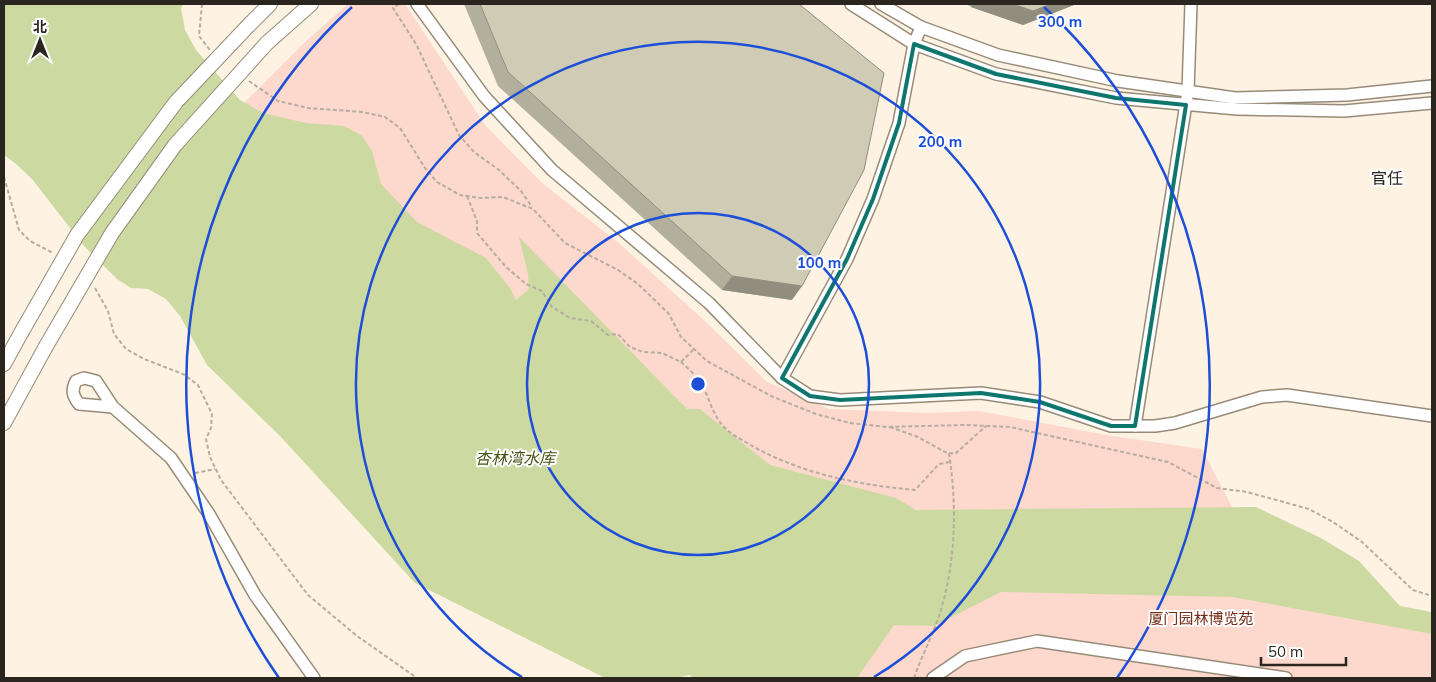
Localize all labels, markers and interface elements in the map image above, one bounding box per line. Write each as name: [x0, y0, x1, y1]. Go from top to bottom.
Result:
text: 300 m: [1038, 12, 1082, 31]
north arrow: [15, 15, 65, 65]
text: 北: [33, 18, 47, 36]
text: 200 m: [918, 132, 962, 151]
district label: 官任: [1371, 168, 1403, 188]
text: 100 m: [797, 253, 841, 272]
centre of rings: [689, 375, 707, 393]
water label: 杏林湾水库: [475, 448, 558, 468]
park label: 厦门园林博览苑: [1148, 609, 1254, 628]
scale bar: [1261, 634, 1346, 666]
text: 50 m: [1268, 642, 1303, 661]

